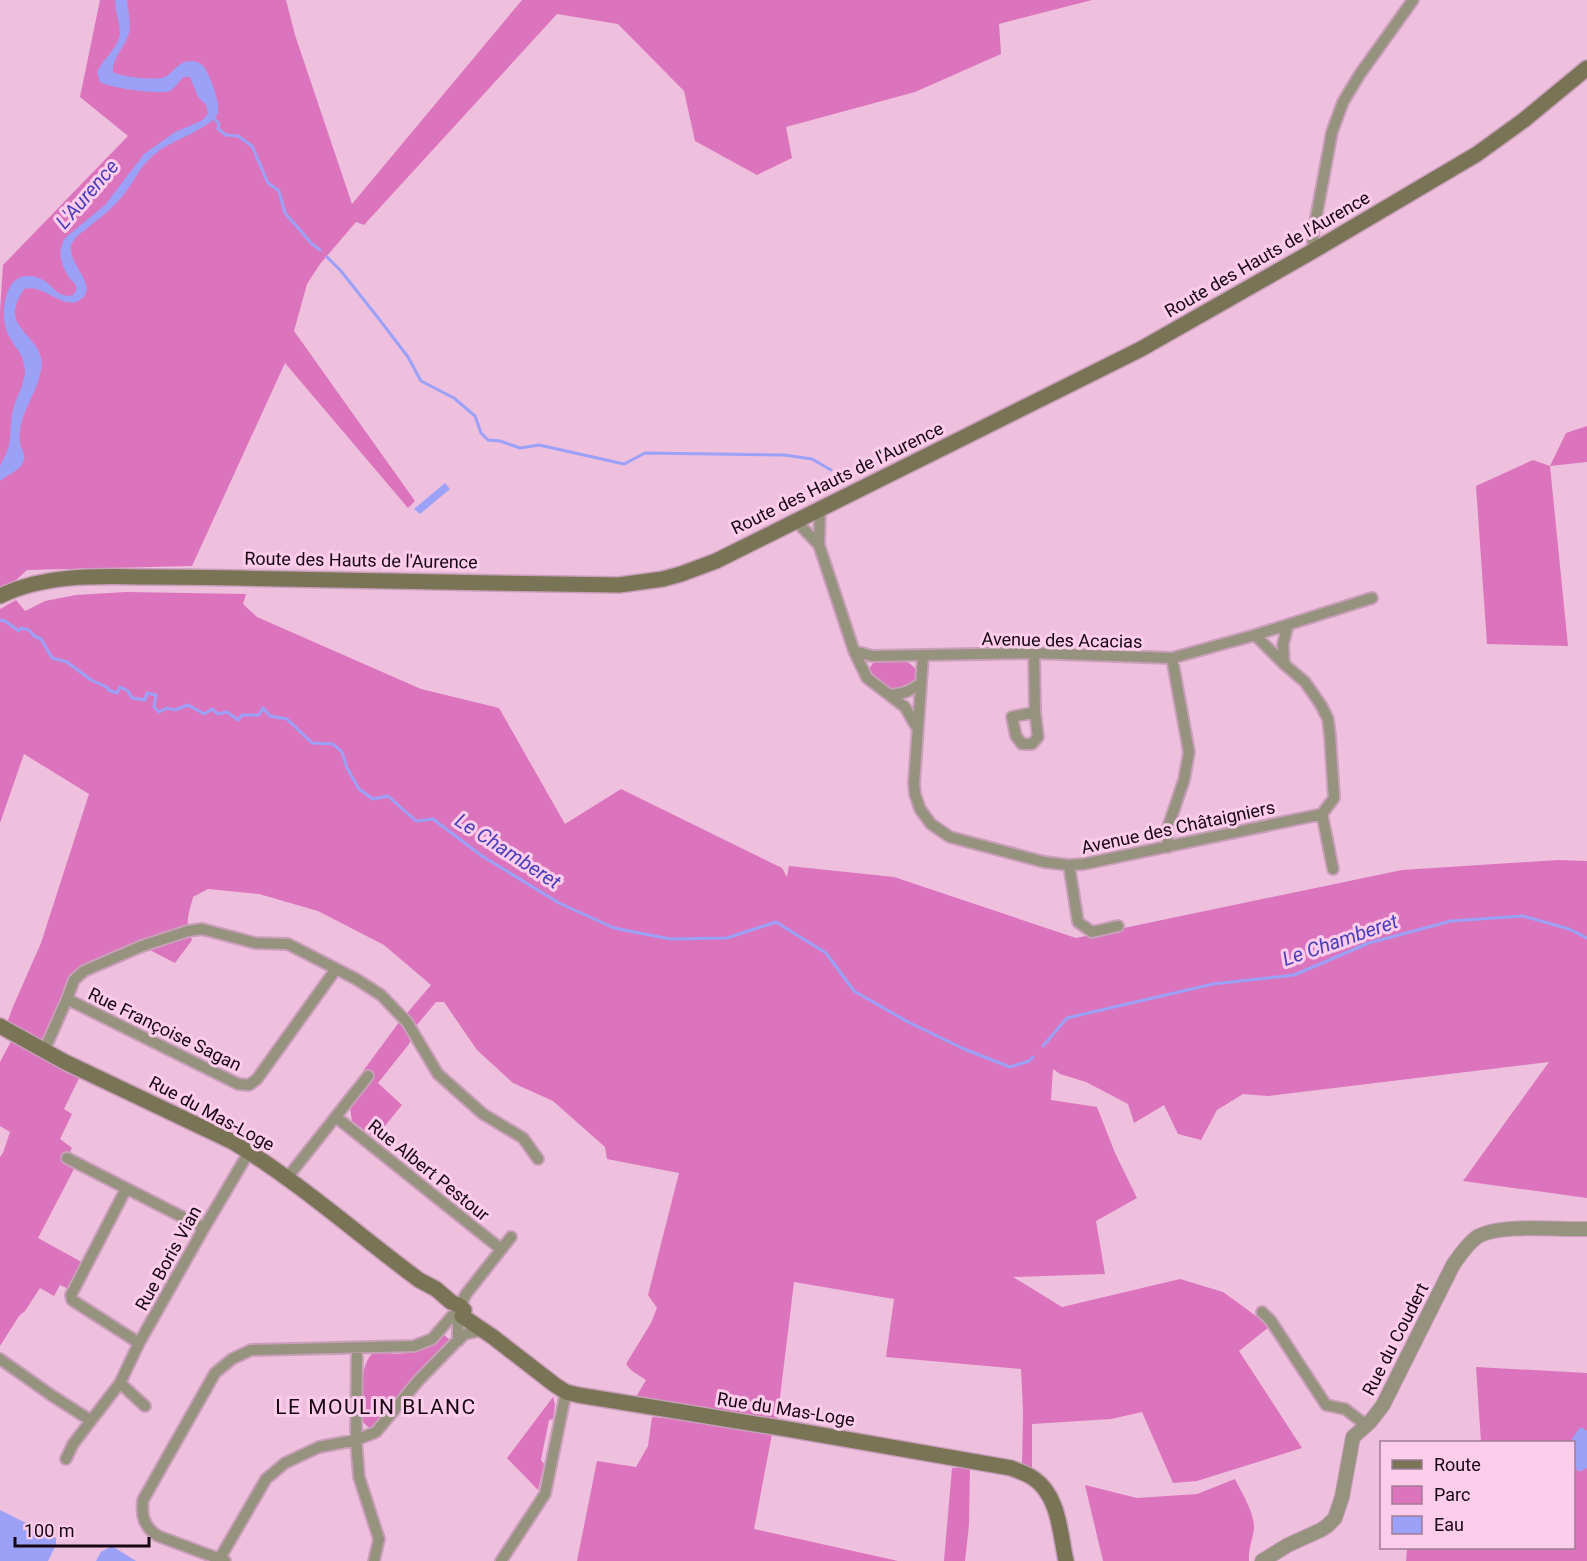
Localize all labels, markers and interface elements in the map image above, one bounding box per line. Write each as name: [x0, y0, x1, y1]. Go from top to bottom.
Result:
water label: L'Aurence: [50, 155, 124, 233]
street label: Route des Hauts de l'Aurence: [1161, 187, 1373, 321]
street label: Route des Hauts de l'Aurence: [727, 417, 947, 539]
street label: Route des Hauts de l'Aurence: [244, 547, 478, 573]
street label: Avenue des Acacias: [982, 628, 1142, 652]
street label: Avenue des Châtaigniers: [1079, 796, 1277, 858]
water label: Le Chamberet: [451, 808, 566, 894]
water label: Le Chamberet: [1279, 909, 1402, 971]
street label: Rue Françoise Sagan: [85, 983, 245, 1075]
street label: Rue du Mas-Loge: [146, 1071, 278, 1155]
street label: Rue Albert Pestour: [364, 1115, 494, 1225]
street label: Rue Boris Vian: [131, 1202, 205, 1314]
street label: Rue du Coudert: [1358, 1279, 1432, 1399]
street label: Rue du Mas-Loge: [716, 1388, 856, 1430]
district label: LE MOULIN BLANC: [275, 1395, 477, 1419]
legend: [1380, 1441, 1575, 1549]
text: Route: [1434, 1454, 1481, 1475]
text: Parc: [1434, 1484, 1470, 1505]
scale bar: [15, 1510, 148, 1548]
text: Eau: [1434, 1514, 1464, 1535]
text: 100 m: [24, 1520, 75, 1541]

